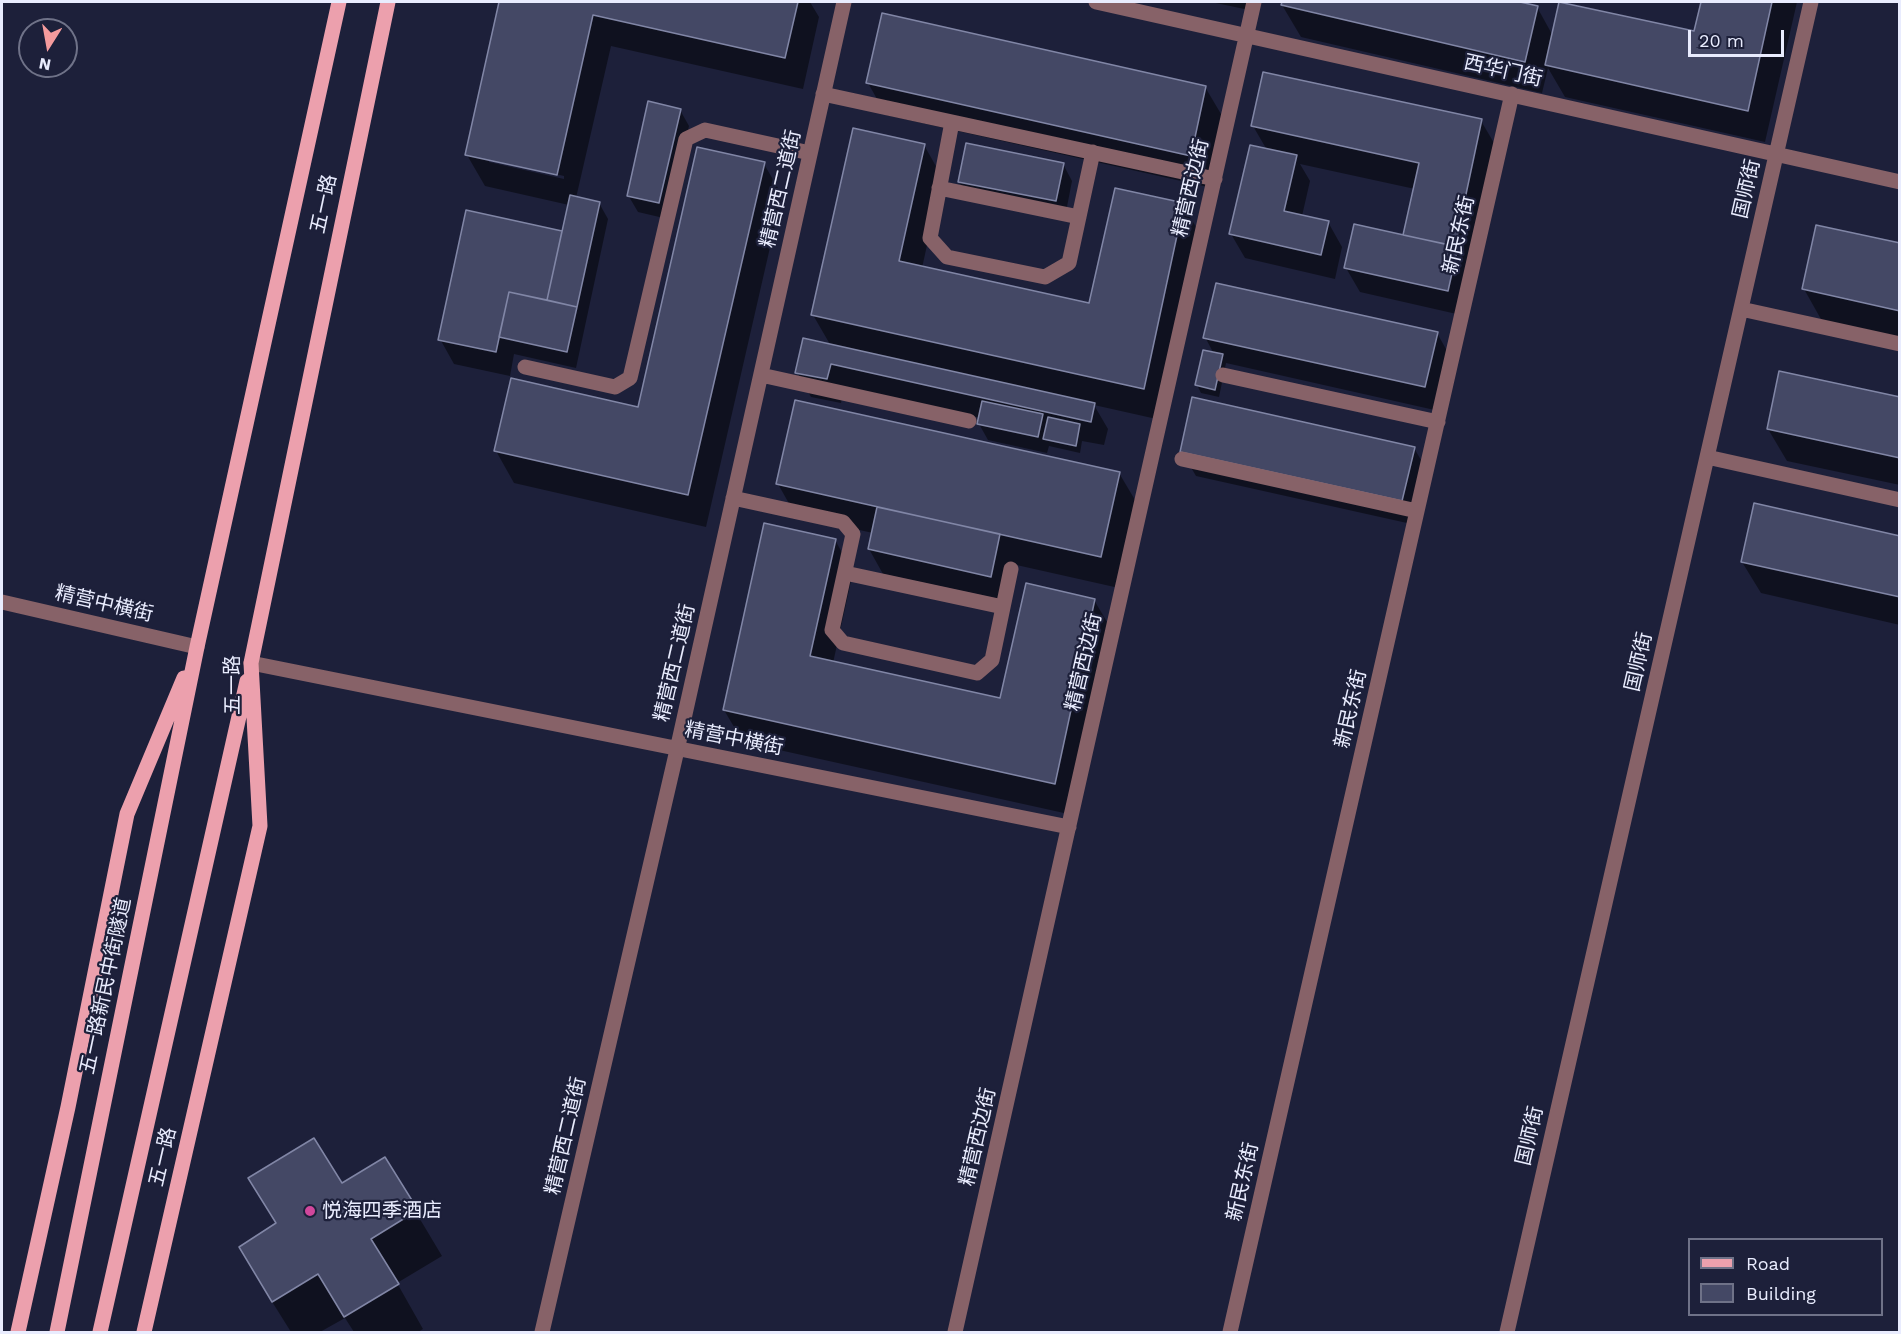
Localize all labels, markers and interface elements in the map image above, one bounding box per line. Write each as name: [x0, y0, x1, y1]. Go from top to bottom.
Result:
north arrow: [18, 18, 78, 78]
scale bar: [1691, 18, 1787, 56]
text: 20 m: [1699, 30, 1744, 51]
street label: 西华门街: [1461, 50, 1545, 92]
text: N: [37, 54, 52, 75]
street label: 精营西二道街: [756, 128, 806, 250]
street label: 精营西边街: [1168, 137, 1214, 239]
street label: 国师街: [1729, 157, 1765, 221]
street label: 五一路: [306, 172, 342, 236]
street label: 新民东街: [1438, 193, 1480, 277]
street label: 精营中横街: [53, 581, 155, 627]
street label: 精营西二道街: [650, 602, 700, 724]
street label: 精营西边街: [1061, 611, 1107, 713]
street label: 国师街: [1621, 630, 1657, 694]
street label: 五一路: [221, 655, 245, 715]
street label: 新民东街: [1330, 667, 1372, 751]
street label: 精营中横街: [683, 718, 785, 760]
street label: 五一路新民中街隧道: [76, 895, 136, 1077]
street label: 精营西二道街: [541, 1075, 591, 1197]
street label: 精营西边街: [955, 1086, 1001, 1188]
street label: 国师街: [1512, 1104, 1548, 1168]
street label: 五一路: [145, 1125, 181, 1189]
street label: 新民东街: [1222, 1140, 1264, 1224]
place label: 悦海四季酒店: [322, 1199, 442, 1223]
marker: 悦海四季酒店: [303, 1204, 317, 1218]
legend: [1688, 1238, 1883, 1316]
text: Road: [1746, 1253, 1790, 1274]
text: Building: [1746, 1283, 1816, 1304]

